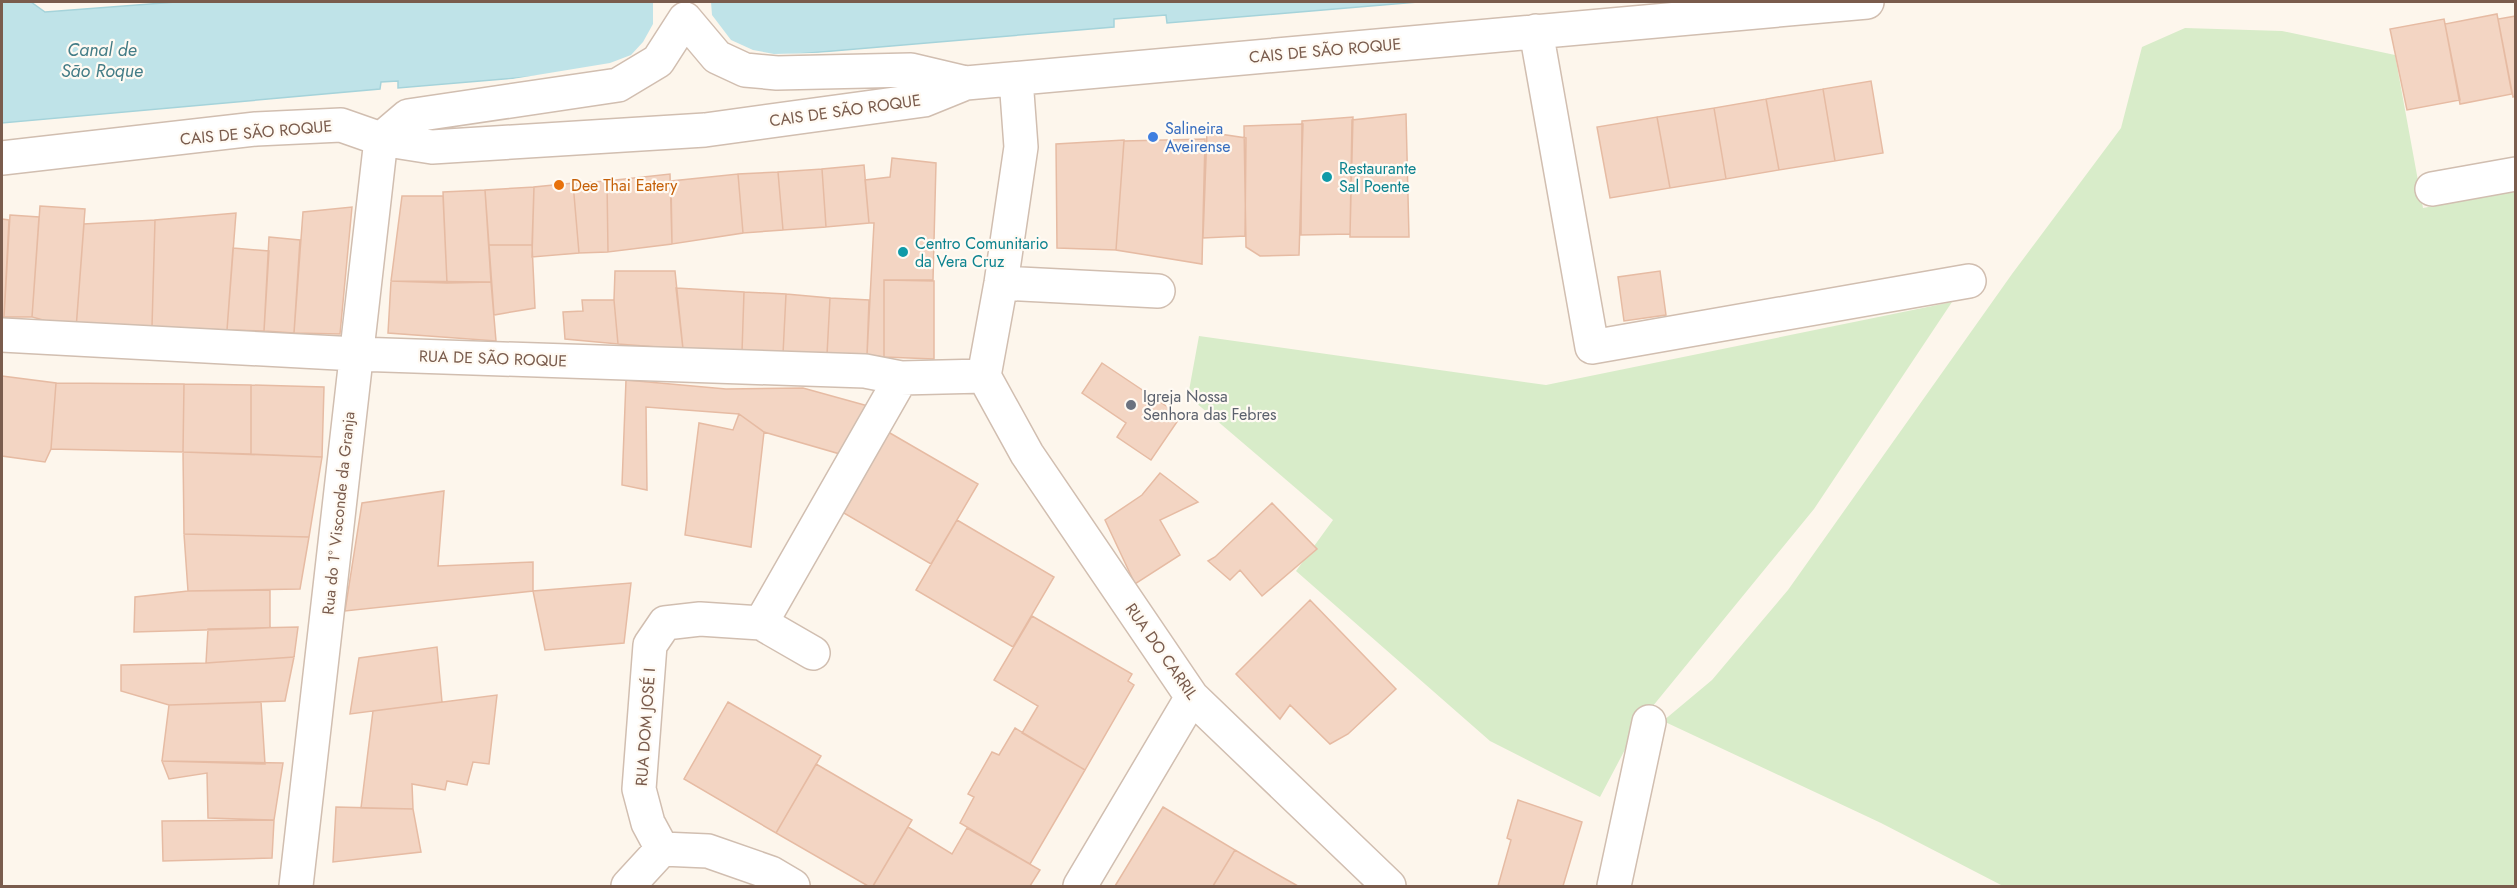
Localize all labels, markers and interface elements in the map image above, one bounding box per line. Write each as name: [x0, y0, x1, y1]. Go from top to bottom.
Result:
street label: CAIS DE SÃO ROQUE: [1248, 32, 1402, 69]
water label: Canal de São Roque: [61, 37, 143, 84]
street label: CAIS DE SÃO ROQUE: [768, 88, 922, 133]
street label: CAIS DE SÃO ROQUE: [179, 114, 333, 151]
place label: Salineira Aveirense: [1165, 117, 1231, 158]
marker: Salineira Aveirense: [1146, 130, 1160, 144]
place label: Restaurante Sal Poente: [1339, 157, 1416, 198]
marker: Restaurante Sal Poente: [1320, 170, 1334, 184]
place label: Dee Thai Eatery: [571, 174, 678, 197]
marker: Dee Thai Eatery: [552, 178, 566, 192]
place label: Centro Comunitario da Vera Cruz: [915, 232, 1049, 273]
marker: Centro Comunitario da Vera Cruz: [896, 245, 910, 259]
street label: RUA DE SÃO ROQUE: [419, 344, 567, 373]
place label: Igreja Nossa Senhora das Febres: [1143, 385, 1276, 426]
marker: Igreja Nossa Senhora das Febres: [1124, 398, 1138, 412]
street label: Rua do 1º Visconde da Granja: [316, 410, 361, 616]
street label: RUA DO CARRIL: [1120, 598, 1204, 705]
street label: RUA DOM JOSÉ I: [630, 667, 661, 787]

